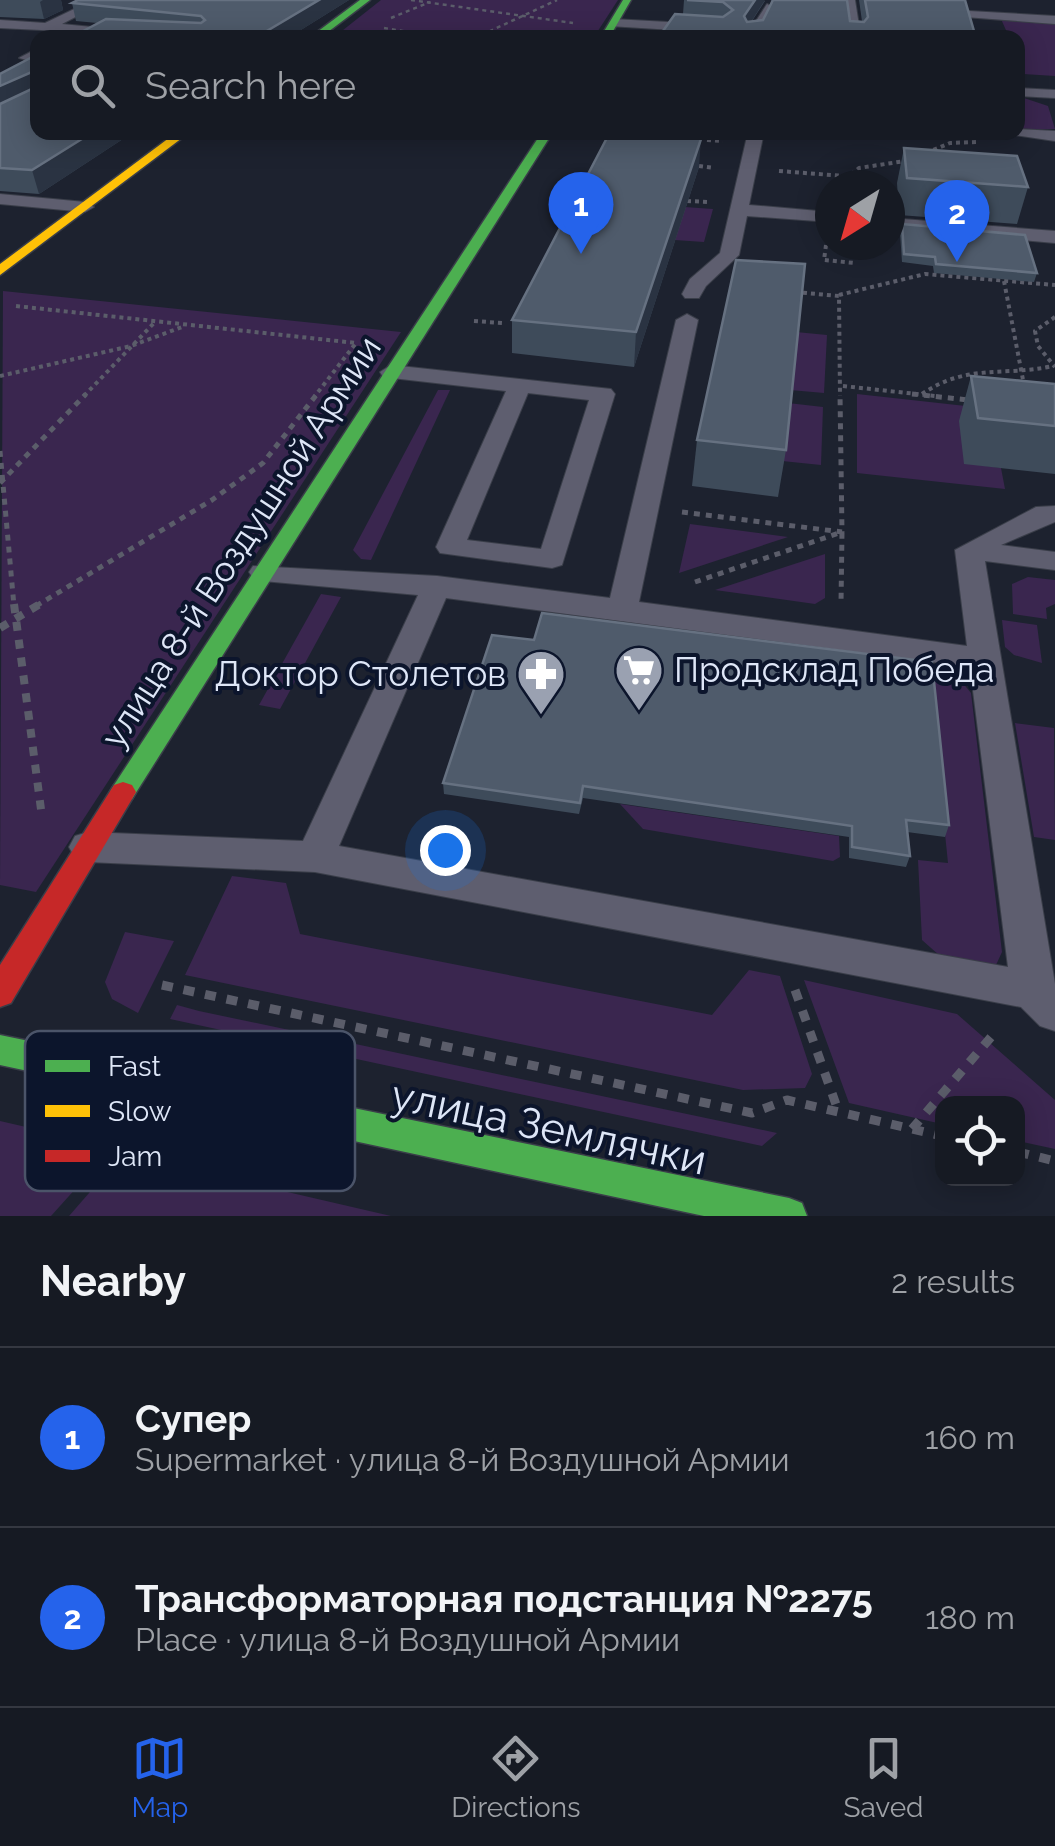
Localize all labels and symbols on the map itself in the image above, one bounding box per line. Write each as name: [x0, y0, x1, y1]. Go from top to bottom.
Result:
north arrow: [815, 170, 905, 260]
pin: 1: [548, 172, 614, 254]
pin: 2: [924, 180, 990, 262]
street label: улица 8-й Воздушной Армии: [92, 329, 389, 755]
supermarket icon: Продсклад Победа: [613, 644, 665, 712]
pharmacy icon: Доктор Столетов: [515, 648, 567, 716]
place label: Продсклад Победа: [674, 649, 994, 690]
place label: Доктор Столетов: [214, 653, 506, 694]
your location: [420, 825, 471, 876]
legend: [25, 1031, 355, 1191]
text: Fast: [108, 1050, 161, 1083]
street label: улица Землячки: [387, 1070, 711, 1185]
text: Slow: [108, 1095, 172, 1128]
text: Jam: [108, 1140, 162, 1173]

